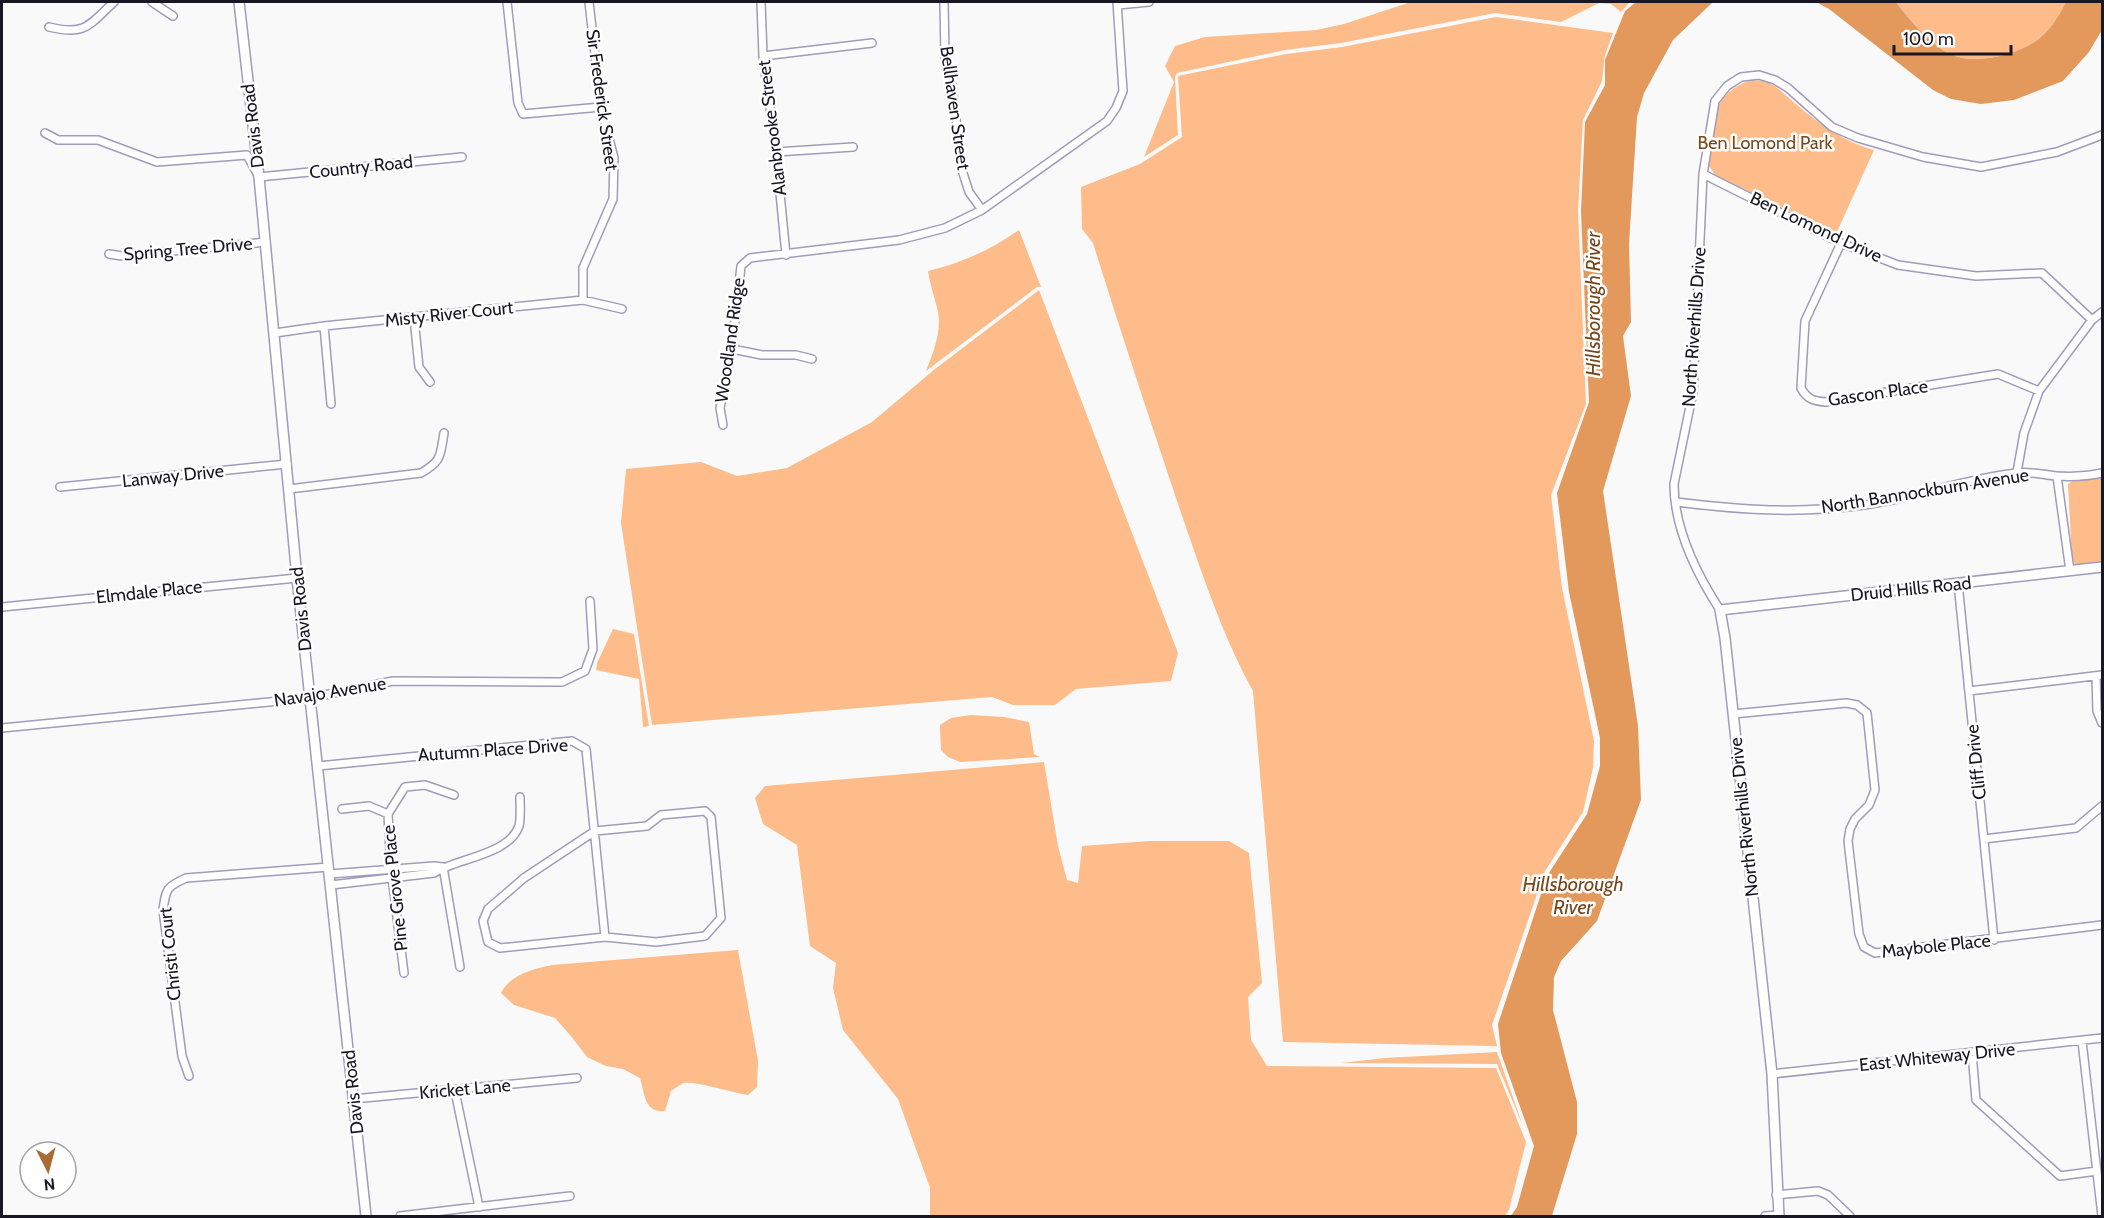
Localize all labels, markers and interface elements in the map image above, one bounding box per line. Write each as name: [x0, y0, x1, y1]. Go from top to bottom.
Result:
scale bar: [1894, 18, 2011, 56]
street label: Sir Frederick Street: [581, 28, 623, 172]
text: 100 m: [1903, 28, 1954, 50]
street label: Bellhaven Street: [935, 45, 975, 171]
street label: Alanbrooke Street: [753, 59, 791, 197]
street label: Davis Road: [237, 83, 269, 169]
park label: Ben Lomond Park: [1697, 132, 1833, 154]
street label: Country Road: [308, 151, 414, 183]
street label: Ben Lomond Drive: [1747, 187, 1885, 267]
water label: Hillsborough River: [1581, 231, 1605, 376]
street label: Spring Tree Drive: [123, 232, 253, 266]
street label: North Riverhills Drive: [1677, 246, 1711, 408]
street label: Woodland Ridge: [710, 276, 750, 404]
street label: Misty River Court: [384, 296, 514, 332]
street label: Gascon Place: [1827, 375, 1929, 411]
street label: Lanway Drive: [121, 460, 225, 492]
street label: North Bannockburn Avenue: [1820, 464, 2030, 518]
street label: Davis Road: [286, 566, 316, 652]
street label: Druid Hills Road: [1850, 572, 1972, 606]
street label: Elmdale Place: [95, 575, 203, 609]
street label: Navajo Avenue: [272, 672, 388, 712]
street label: Cliff Drive: [1961, 723, 1991, 801]
street label: Autumn Place Drive: [417, 734, 569, 766]
street label: North Riverhills Drive: [1725, 736, 1763, 898]
street label: Pine Grove Place: [377, 824, 413, 952]
water label: Hillsborough River: [1522, 872, 1624, 919]
street label: Christi Court: [154, 906, 186, 1002]
street label: Maybole Place: [1880, 929, 1992, 963]
street label: East Whiteway Drive: [1858, 1038, 2016, 1076]
street label: Davis Road: [338, 1049, 368, 1135]
street label: Kricket Lane: [418, 1074, 512, 1104]
north arrow: [18, 1140, 78, 1200]
text: N: [43, 1174, 56, 1194]

